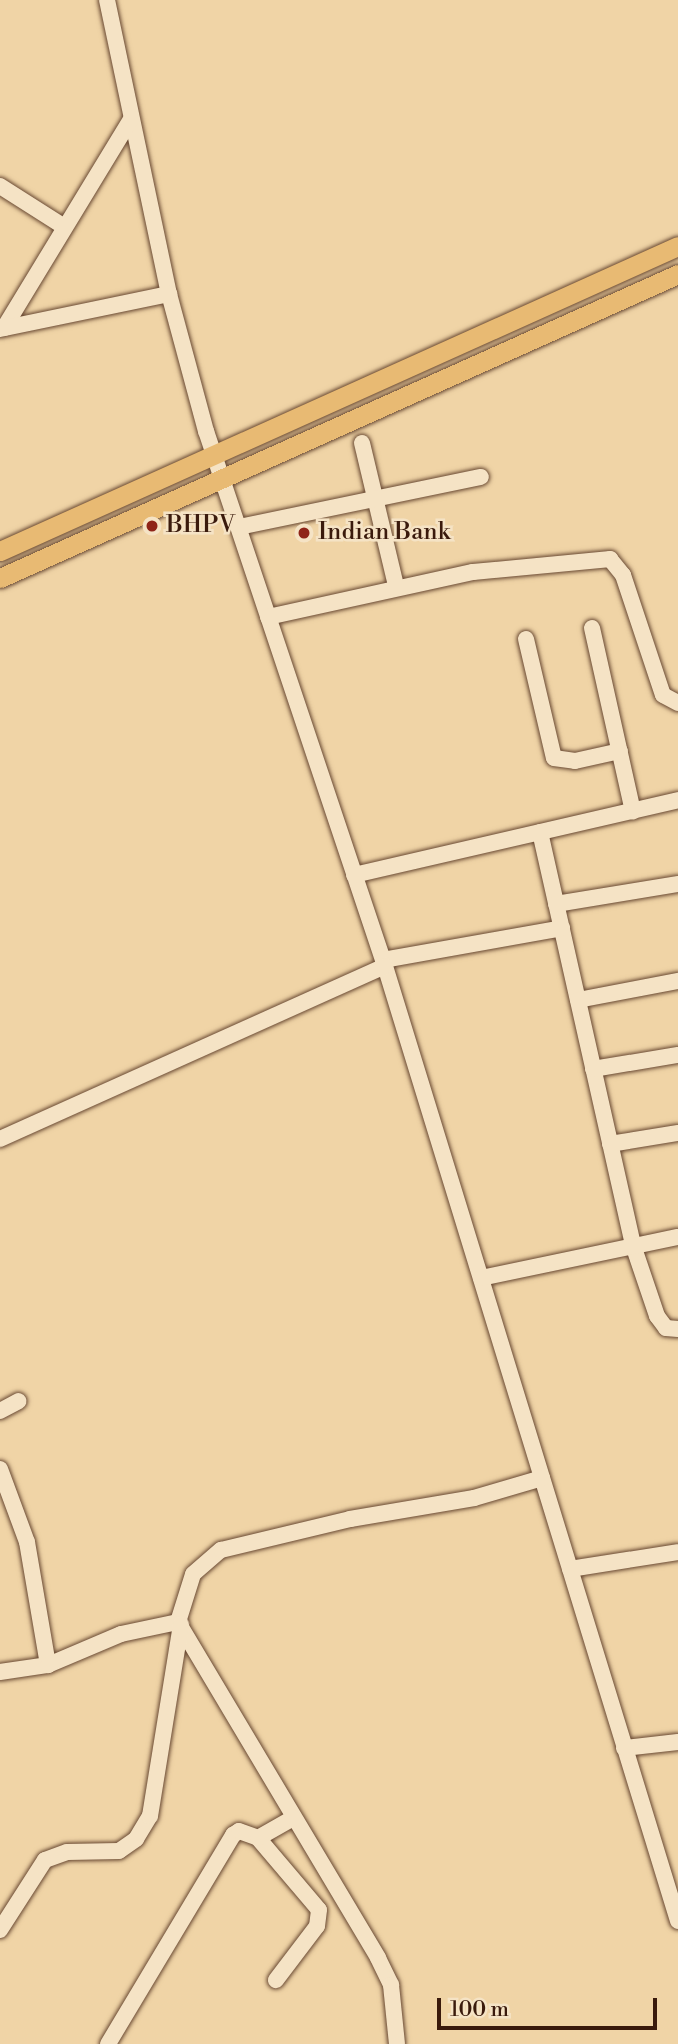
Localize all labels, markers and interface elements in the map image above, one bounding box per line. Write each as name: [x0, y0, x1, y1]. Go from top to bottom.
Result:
place label: BHPV: [166, 512, 236, 540]
marker: BHPV: [144, 518, 160, 534]
place label: Indian Bank: [318, 519, 450, 547]
marker: Indian Bank: [296, 525, 312, 541]
scale bar: [440, 1984, 660, 2028]
text: 100 m: [450, 1997, 509, 2023]

